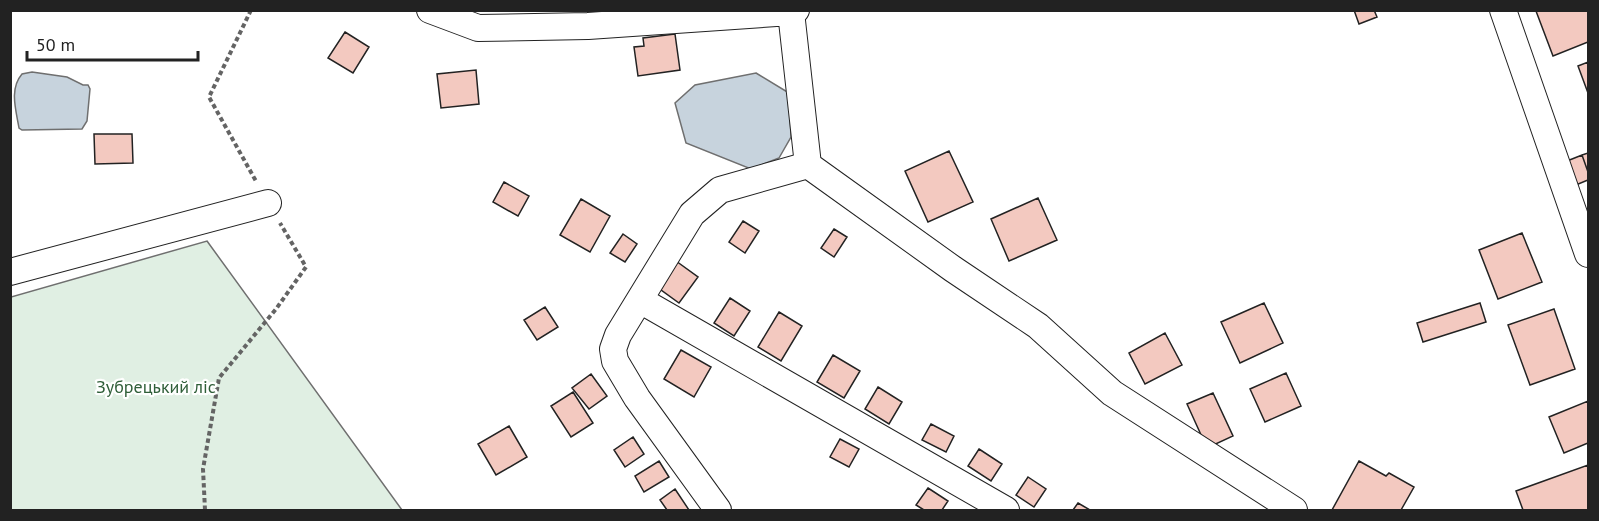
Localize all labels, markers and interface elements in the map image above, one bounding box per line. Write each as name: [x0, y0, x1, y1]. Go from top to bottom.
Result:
scale bar: [27, 24, 198, 62]
text: 50 m: [36, 33, 75, 56]
park label: Зубрецький ліс: [96, 375, 216, 398]

